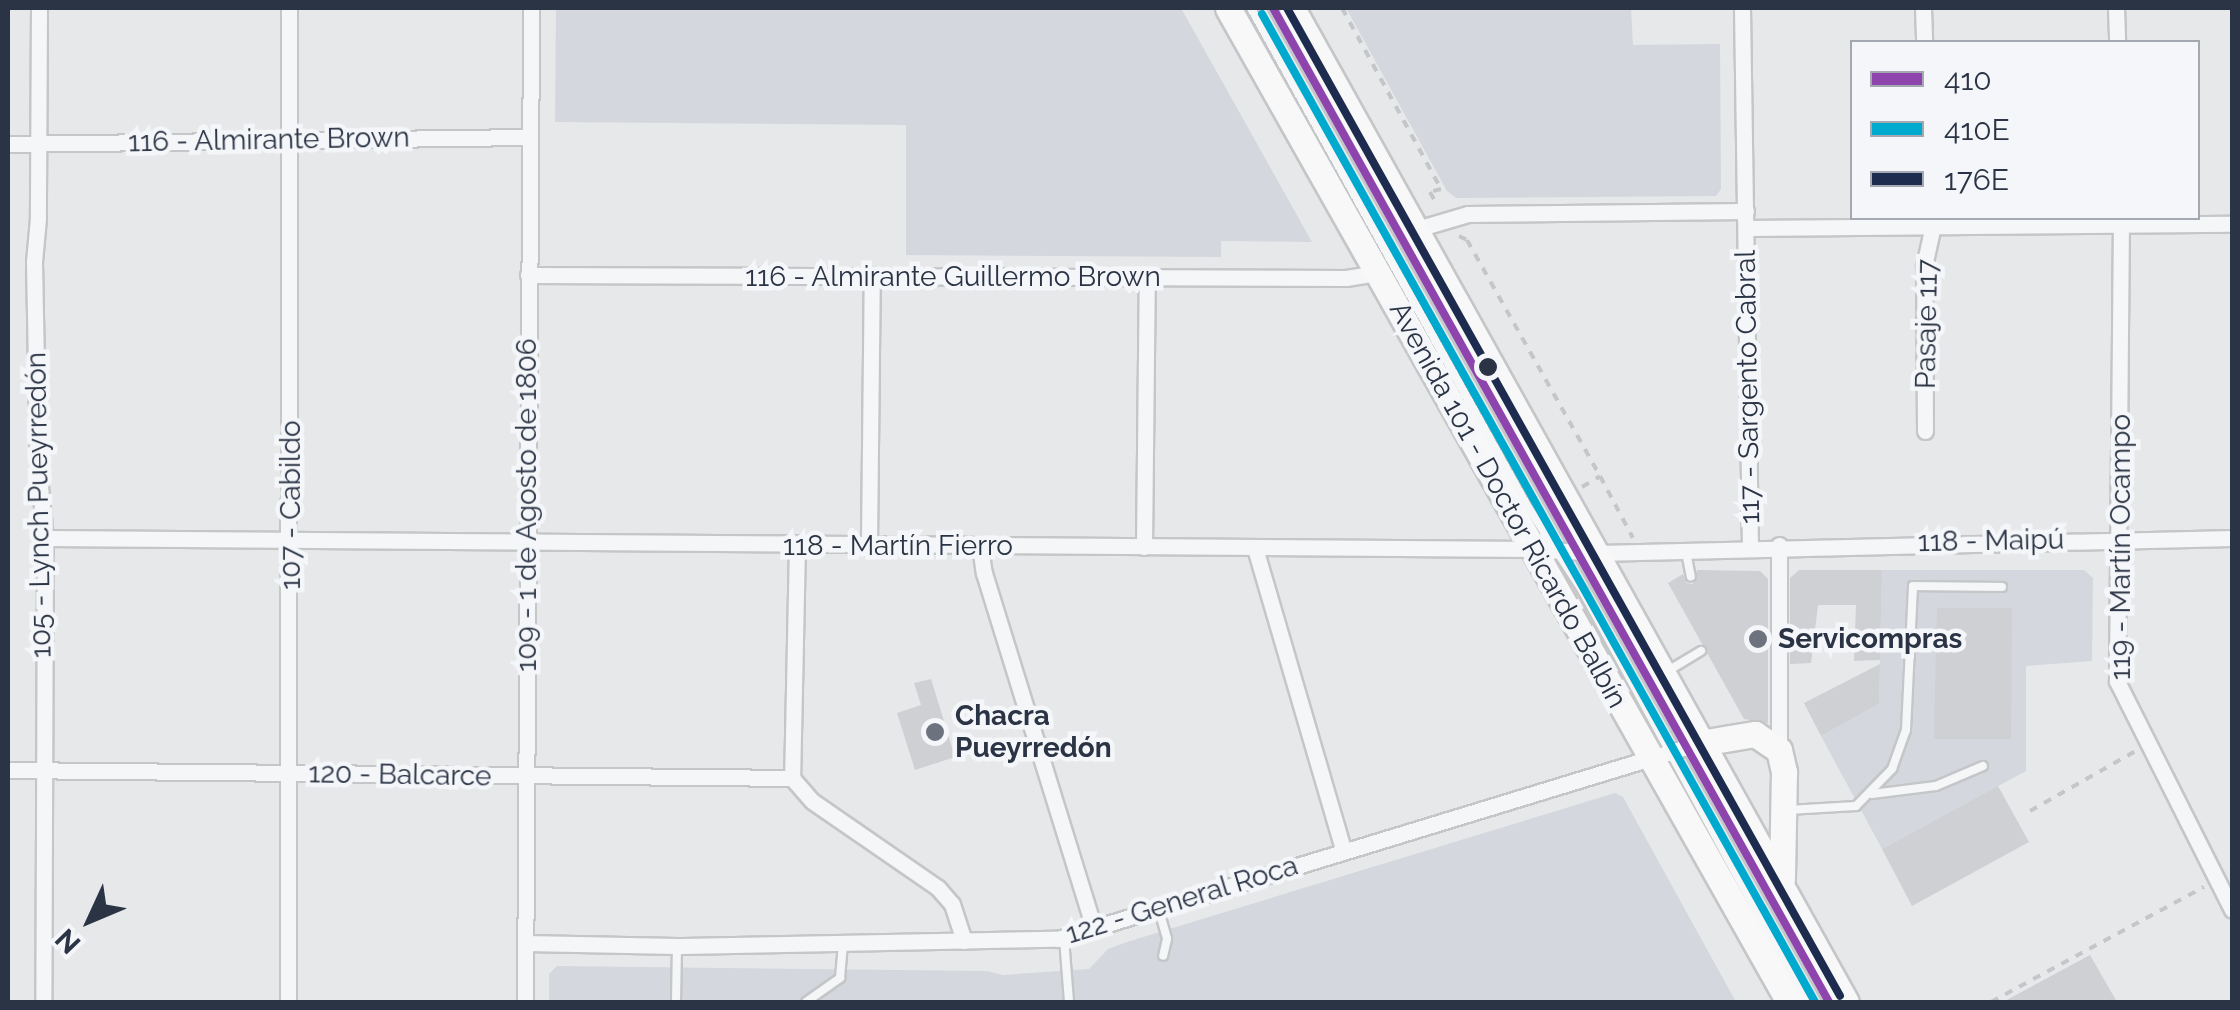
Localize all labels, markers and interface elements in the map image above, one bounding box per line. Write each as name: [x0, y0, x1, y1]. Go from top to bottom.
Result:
legend: [1850, 40, 2200, 220]
text: 410: [1944, 62, 1992, 97]
text: 410E: [1944, 112, 2010, 147]
street label: 116 - Almirante Brown: [127, 121, 411, 159]
text: 176E: [1944, 162, 2009, 197]
street label: 117 - Sargento Cabral: [1729, 250, 1767, 524]
street label: Pasaje 117: [1909, 259, 1945, 389]
street label: 116 - Almirante Guillermo Brown: [745, 260, 1161, 294]
street label: Avenida 101 - Doctor Ricardo Balbín: [1382, 296, 1634, 714]
street label: 109 - 1 de Agosto de 1806: [510, 338, 544, 672]
street label: 105 - Lynch Pueyrredón: [20, 352, 58, 658]
unlabelled marker: [1478, 357, 1498, 377]
street label: 119 - Martín Ocampo: [2104, 414, 2138, 680]
street label: 107 - Cabildo: [274, 420, 308, 590]
street label: 118 - Maipú: [1918, 523, 2064, 559]
street label: 118 - Martín Fierro: [783, 529, 1013, 563]
place label: Servicompras: [1778, 622, 1962, 656]
marker: Servicompras: [1747, 628, 1769, 650]
place label: Chacra Pueyrredón: [955, 699, 1112, 765]
marker: Chacra Pueyrredón: [924, 721, 946, 743]
street label: 120 - Balcarce: [308, 757, 492, 793]
street label: 122 - General Roca: [1062, 849, 1302, 951]
north arrow: [40, 870, 140, 970]
text: N: [49, 922, 87, 960]

